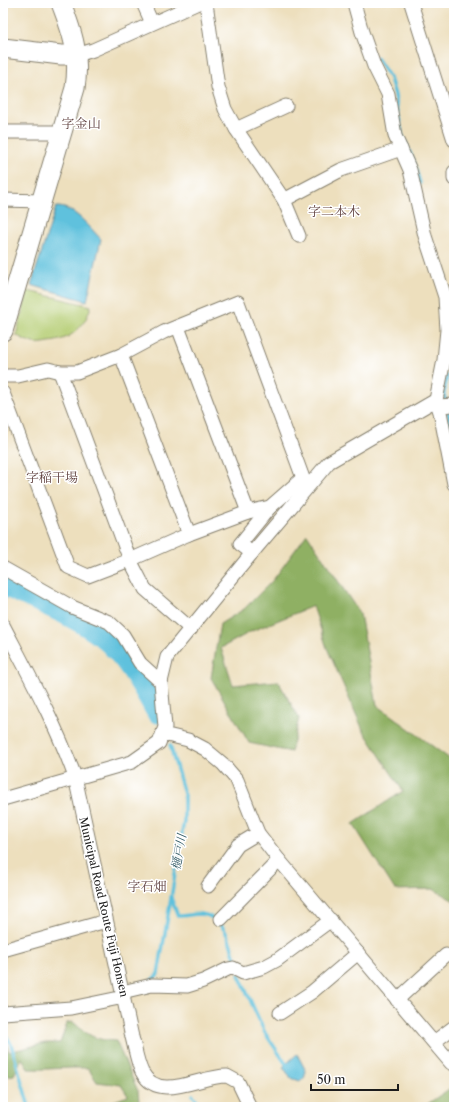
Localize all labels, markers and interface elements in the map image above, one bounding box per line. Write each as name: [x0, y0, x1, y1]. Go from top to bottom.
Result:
district label: 字金山: [61, 115, 101, 131]
district label: 字二本木: [308, 203, 360, 219]
district label: 字稲干場: [26, 469, 78, 485]
street label: Municipal Road Route Fuji Honsen: [76, 816, 132, 999]
water label: 樋戸川: [168, 831, 189, 871]
district label: 字石畑: [127, 878, 167, 894]
scale bar: [311, 1066, 398, 1092]
text: 50 m: [317, 1072, 346, 1087]

